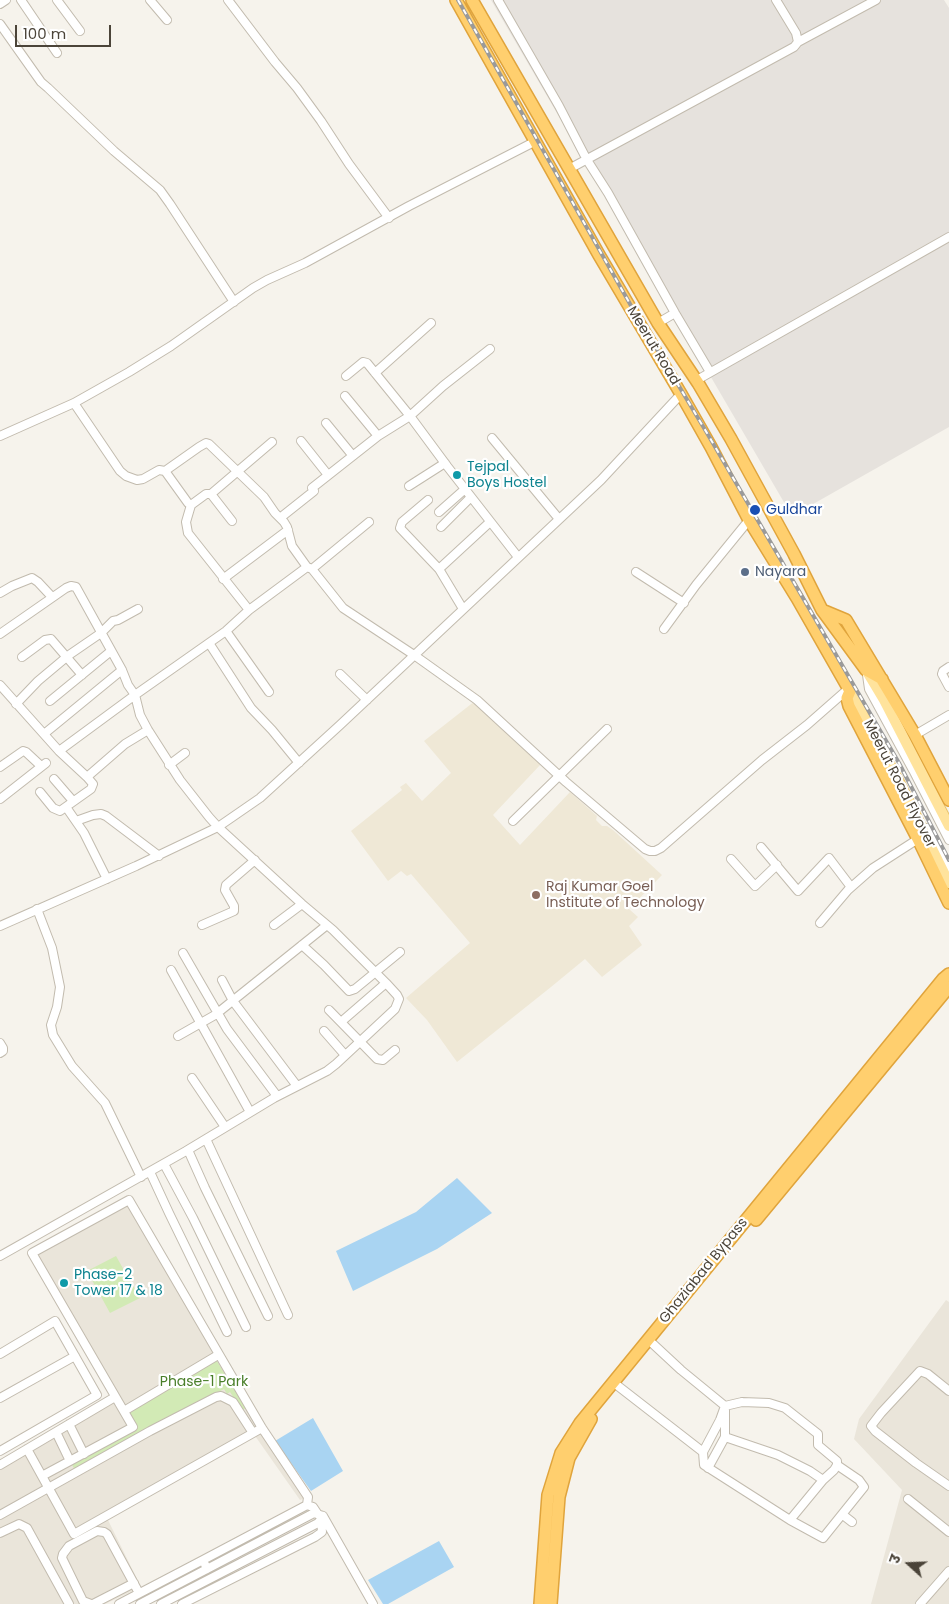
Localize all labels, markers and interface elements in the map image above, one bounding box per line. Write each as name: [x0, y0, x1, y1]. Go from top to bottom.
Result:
scale bar: [18, 15, 114, 47]
text: 100 m: [23, 23, 66, 44]
street label: Meerut Road: [623, 304, 683, 388]
place label: Tejpal Boys Hostel: [467, 459, 547, 492]
marker: Tejpal Boys Hostel: [451, 469, 463, 481]
place label: Guldhar: [766, 502, 822, 518]
marker: Guldhar: [748, 503, 762, 517]
place label: Nayara: [755, 564, 806, 580]
marker: Nayara: [739, 566, 751, 578]
street label: Meerut Road Flyover: [859, 717, 939, 851]
place label: Raj Kumar Goel Institute of Technology: [546, 879, 705, 912]
marker: Raj Kumar Goel Institute of Technology: [530, 889, 542, 901]
street label: Ghaziabad Bypass: [656, 1215, 752, 1327]
place label: Phase-2 Tower 17 & 18: [74, 1267, 163, 1300]
marker: Phase-2 Tower 17 & 18: [58, 1277, 70, 1289]
park label: Phase-1 Park: [160, 1374, 248, 1390]
north arrow: [884, 1539, 934, 1589]
text: उ: [884, 1552, 906, 1566]

